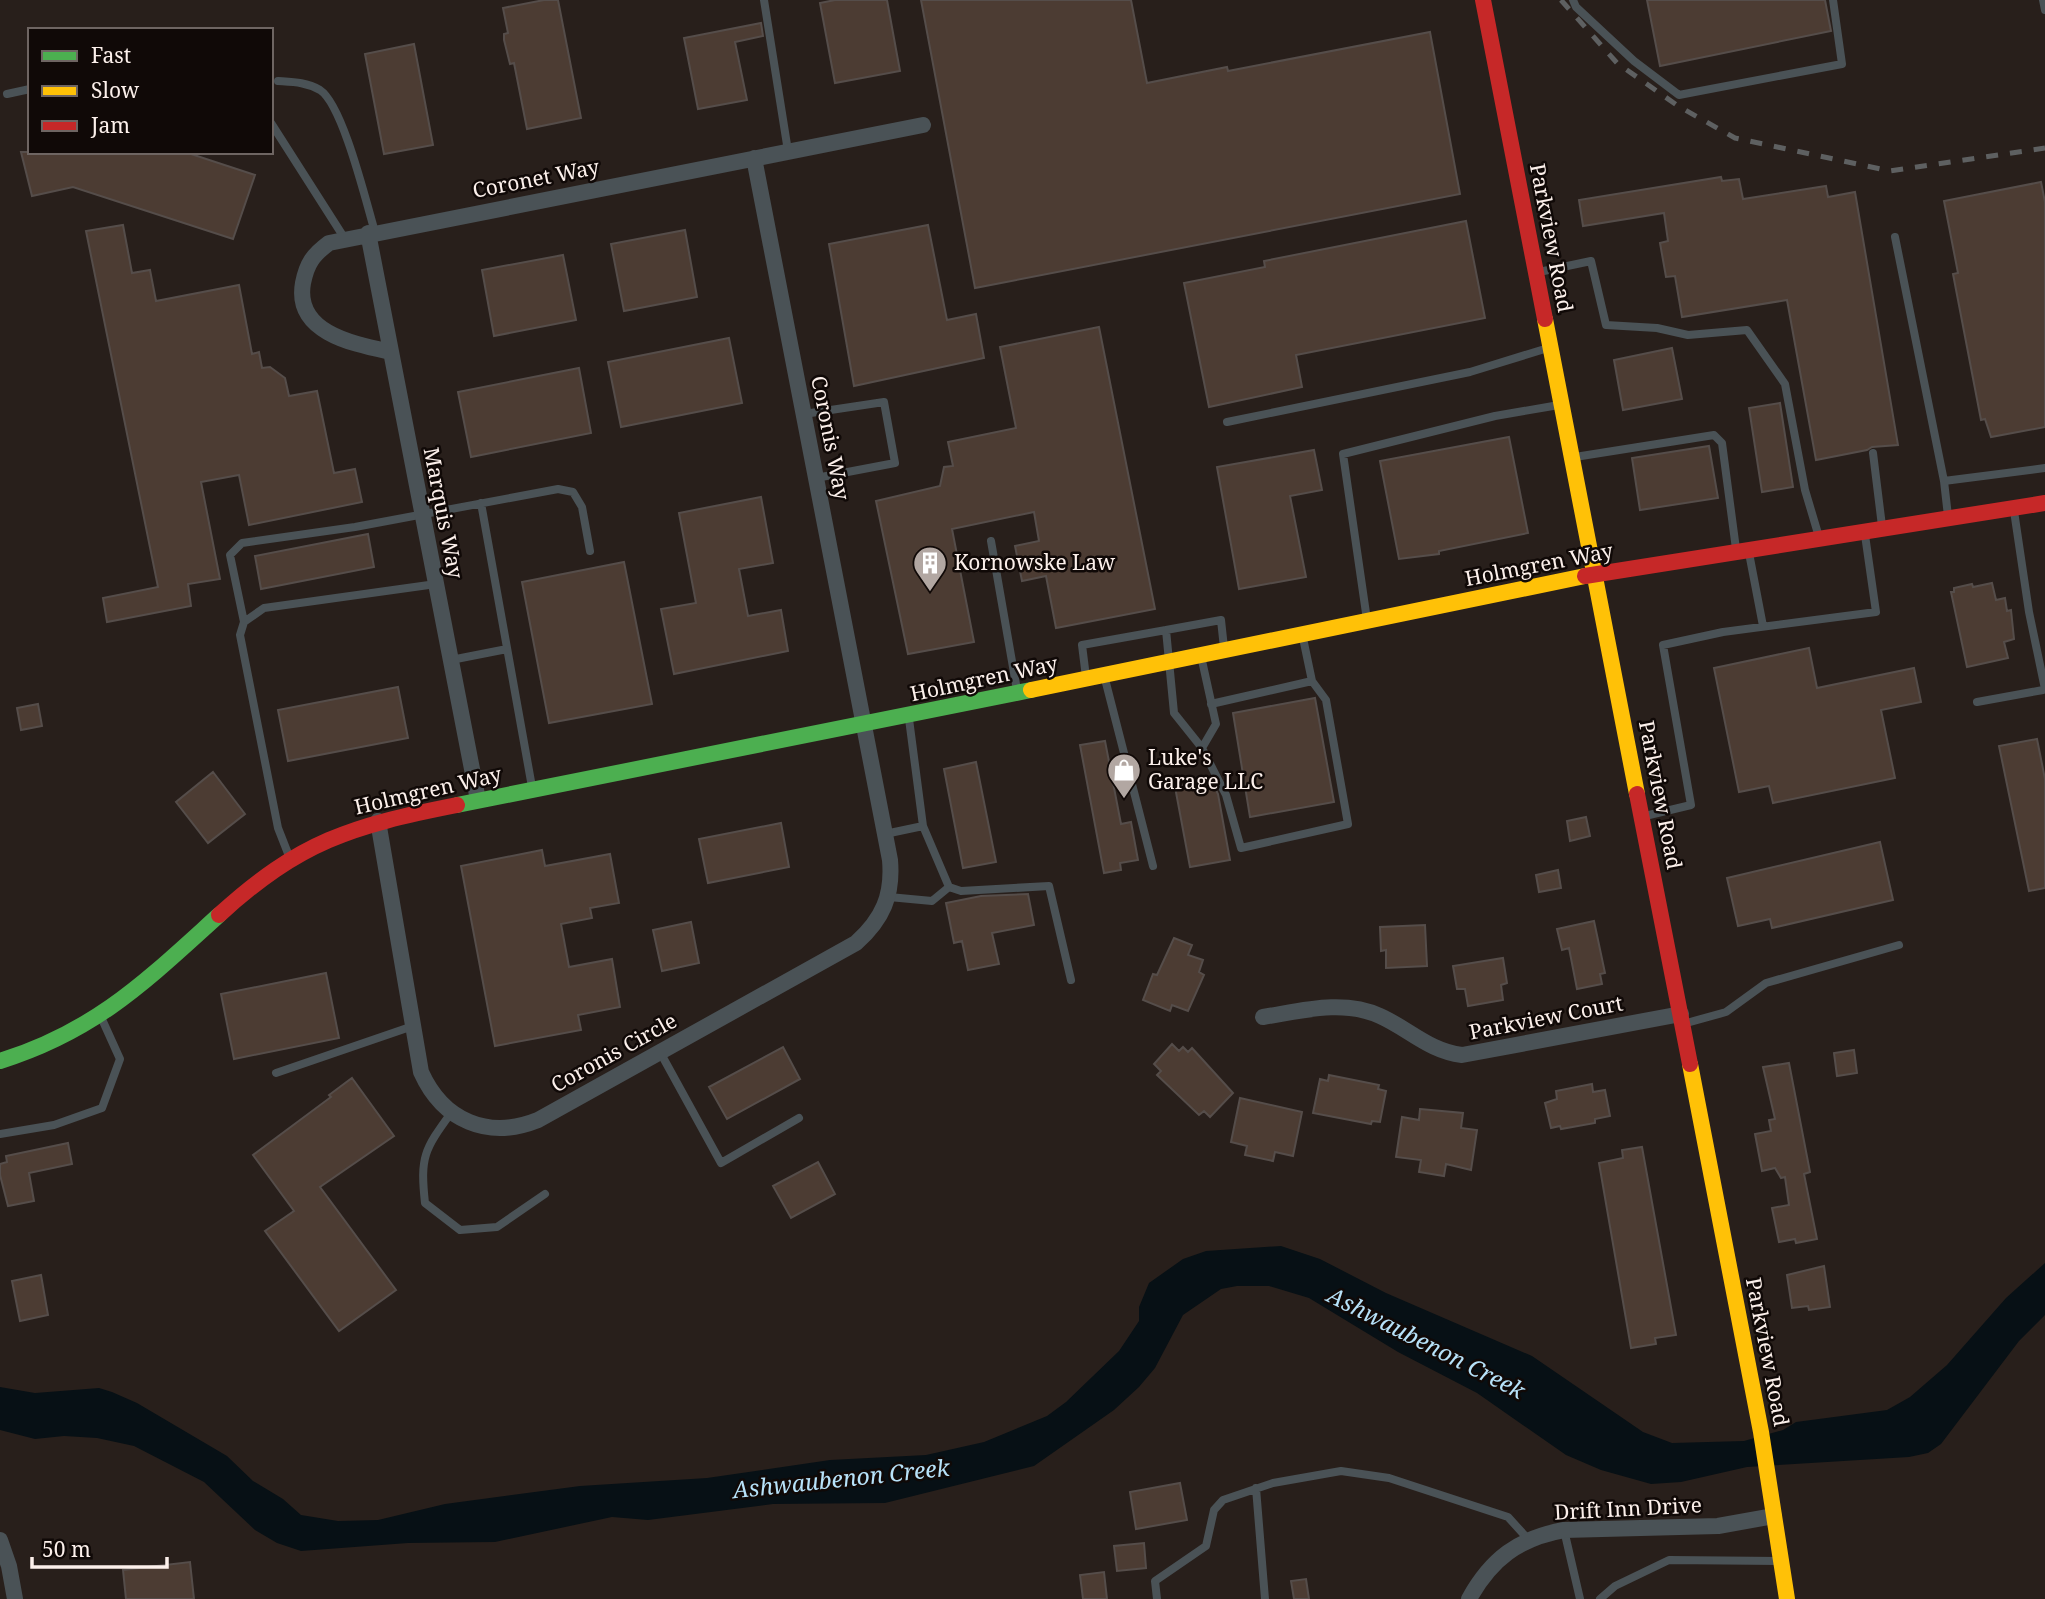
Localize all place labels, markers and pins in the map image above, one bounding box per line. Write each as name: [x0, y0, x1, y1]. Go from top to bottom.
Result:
building icon: Kornowske Law: [911, 544, 949, 593]
place label: Kornowske Law: [954, 548, 1116, 576]
place label: Luke's Garage LLC: [1148, 743, 1263, 795]
shop icon: Luke's Garage LLC: [1105, 751, 1143, 800]

